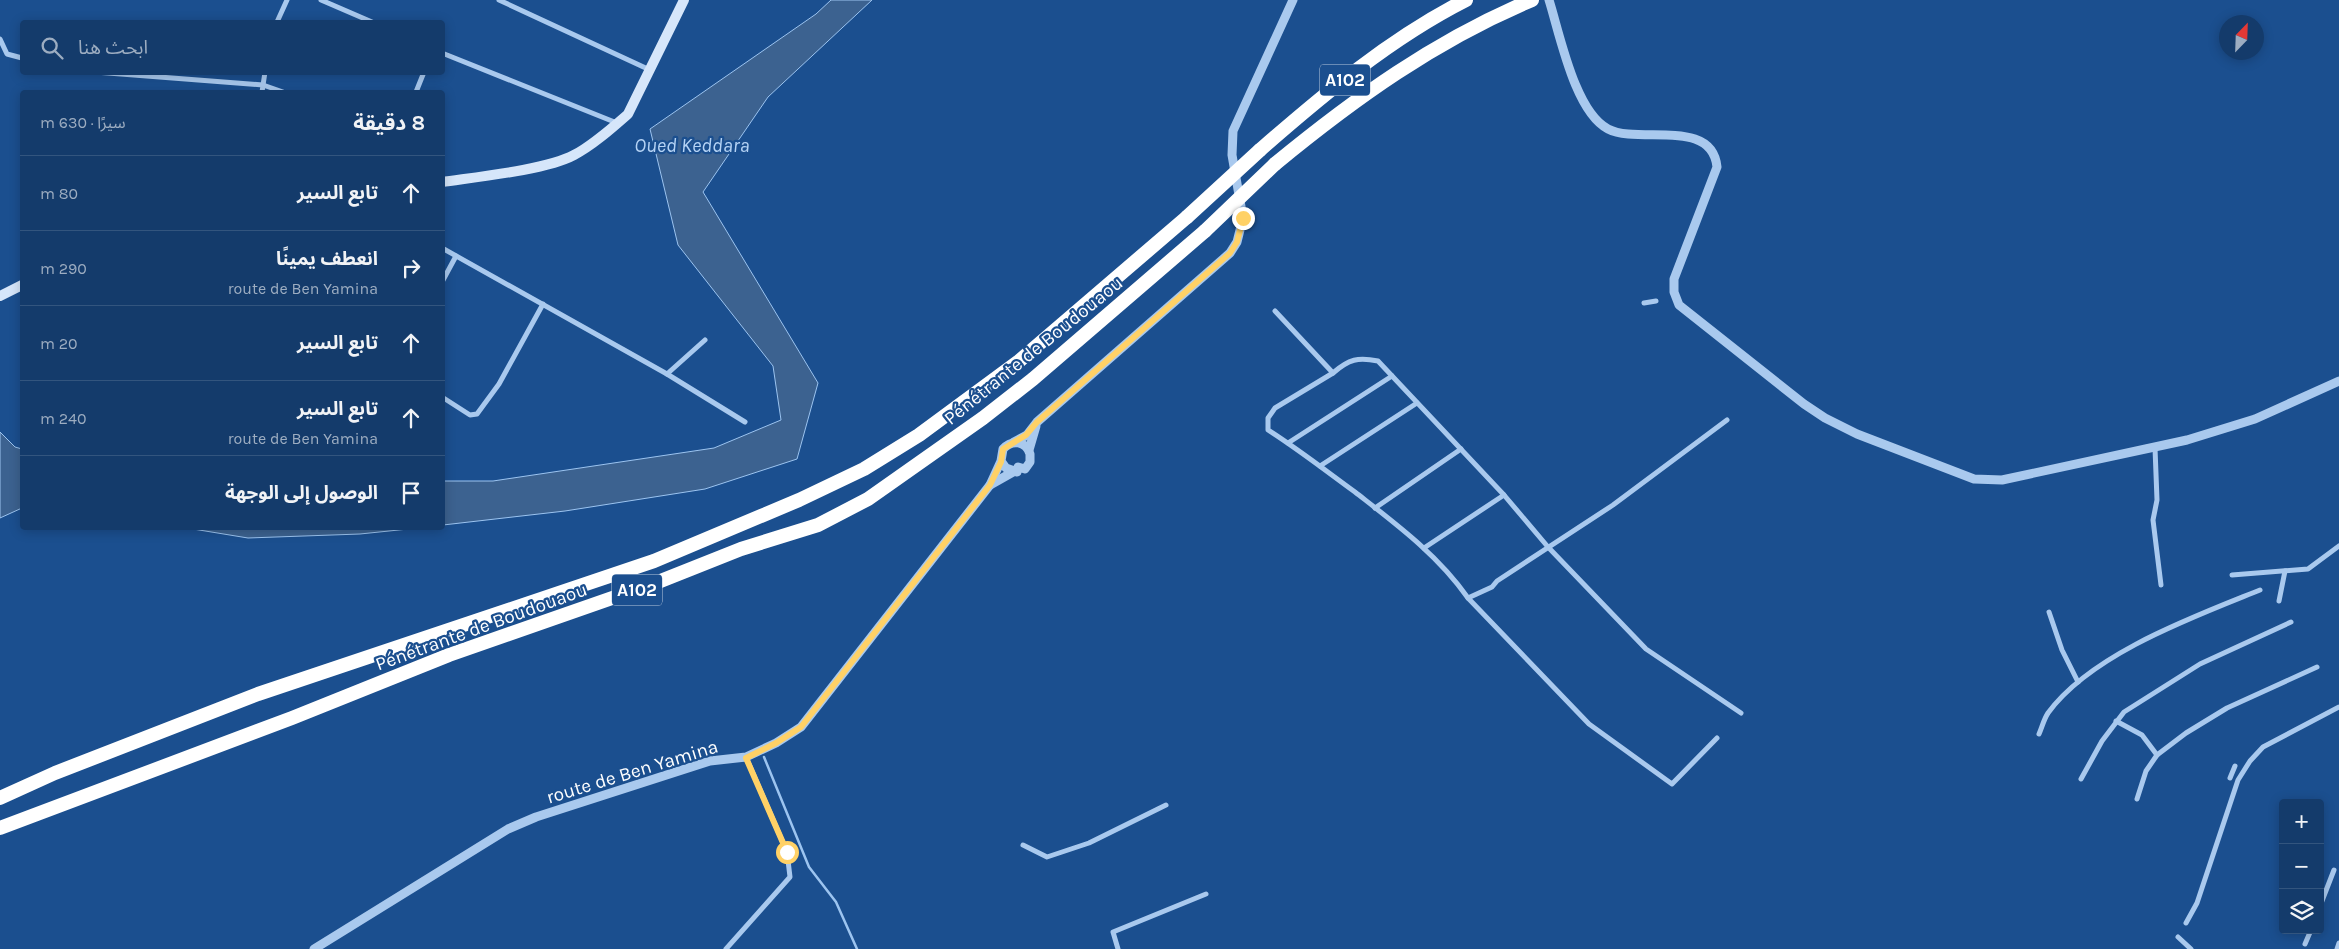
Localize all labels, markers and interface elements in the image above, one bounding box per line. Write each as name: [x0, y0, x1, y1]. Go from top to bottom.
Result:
north arrow: [2219, 15, 2264, 60]
search box: [20, 20, 445, 75]
icon: search: [38, 34, 66, 62]
text: ابحث هنا: [78, 37, 148, 59]
road number: A102: [1320, 64, 1370, 96]
text: 8 دقيقة: [353, 111, 425, 135]
text: سيرًا · 630 m: [40, 113, 126, 132]
water label: Oued Keddara: [634, 134, 750, 157]
icon: ahead: [397, 179, 425, 207]
text: تابع السير: [297, 182, 378, 204]
text: 80 m: [40, 184, 78, 203]
route end: [1232, 207, 1255, 230]
text: انعطف يمينًا: [276, 248, 378, 270]
icon: right: [397, 254, 425, 282]
text: 290 m: [40, 259, 87, 278]
street label: Pénétrante de Boudouaou: [940, 272, 1127, 430]
text: route de Ben Yamina: [228, 279, 378, 298]
icon: ahead: [397, 329, 425, 357]
text: تابع السير: [297, 332, 378, 354]
text: 20 m: [40, 334, 78, 353]
text: تابع السير: [297, 398, 378, 420]
icon: ahead: [397, 404, 425, 432]
text: 240 m: [40, 409, 87, 428]
text: route de Ben Yamina: [228, 429, 378, 448]
icon: arrive: [397, 479, 425, 507]
text: الوصول إلى الوجهة: [225, 482, 378, 504]
road number: A102: [612, 574, 662, 606]
street label: Pénétrante de Boudouaou: [373, 578, 590, 676]
street label: route de Ben Yamina: [544, 735, 721, 809]
map controls: [2279, 799, 2324, 934]
button: +: [2279, 799, 2324, 844]
route start: [776, 841, 799, 864]
button: −: [2279, 844, 2324, 889]
button: layers: [2279, 889, 2324, 934]

